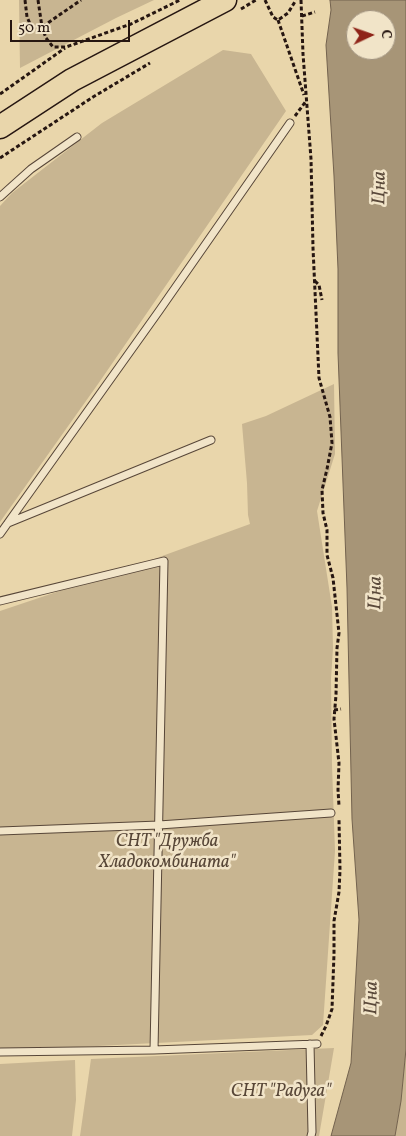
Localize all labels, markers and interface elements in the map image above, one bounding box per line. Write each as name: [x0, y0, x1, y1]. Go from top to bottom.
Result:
scale bar: [12, 10, 132, 42]
north arrow: [346, 10, 396, 60]
text: 50 m: [18, 18, 50, 39]
text: С: [376, 29, 395, 39]
water label: Цна: [369, 171, 393, 205]
water label: Цна: [365, 576, 389, 610]
park label: СНТ "Дружба Хладокомбината": [99, 832, 235, 874]
water label: Цна: [361, 981, 385, 1015]
park label: СНТ "Радуга": [231, 1082, 331, 1104]

